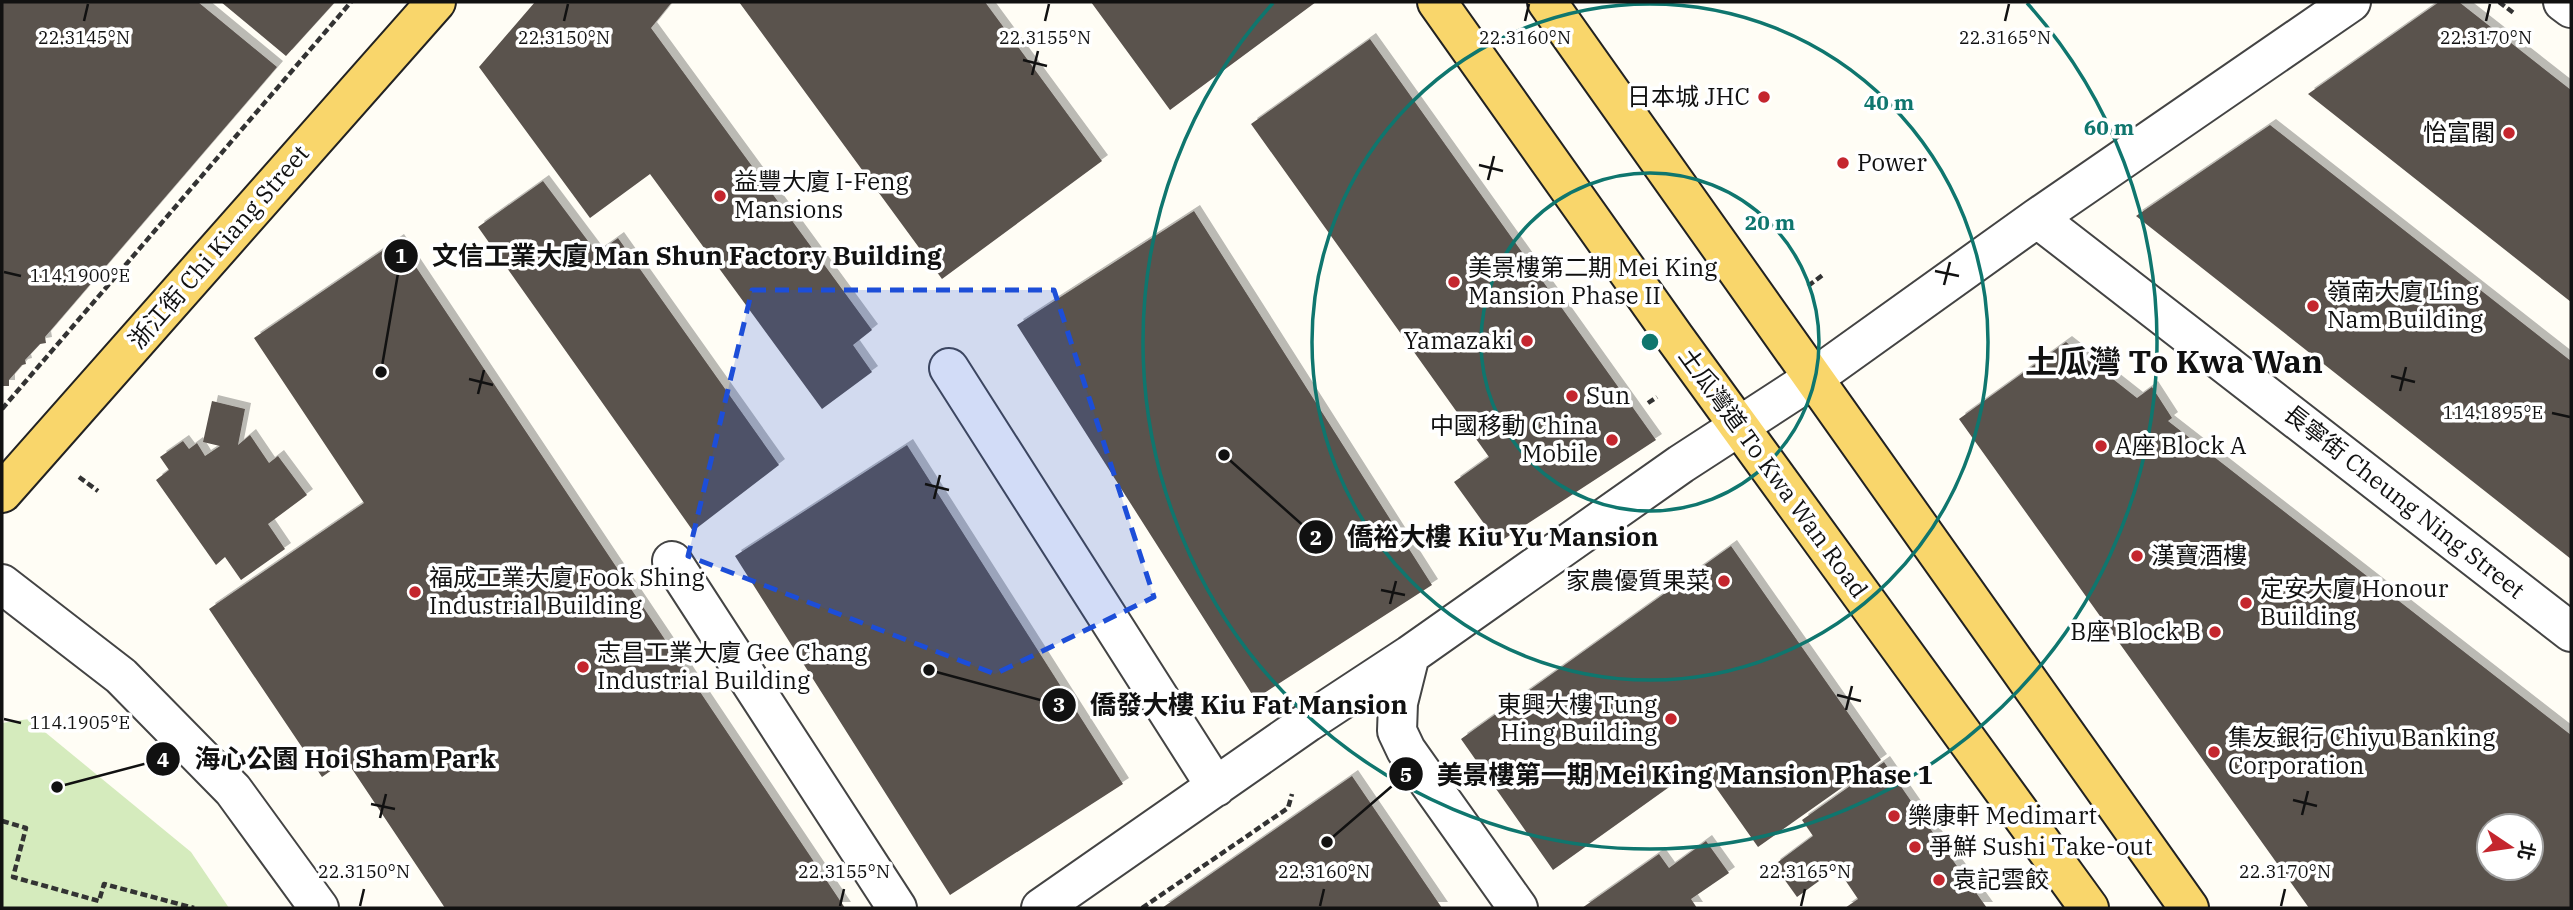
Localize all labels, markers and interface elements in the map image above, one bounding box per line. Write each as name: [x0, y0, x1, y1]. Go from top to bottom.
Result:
text: 22.3145°N: [38, 26, 130, 49]
text: 22.3150°N: [518, 26, 610, 49]
text: 22.3155°N: [999, 26, 1091, 49]
text: 22.3160°N: [1479, 26, 1571, 49]
text: 22.3165°N: [1959, 26, 2051, 49]
text: 22.3170°N: [2440, 26, 2532, 49]
place label: 日本城 JHC: [1627, 80, 1750, 112]
text: 40 m: [1864, 88, 1914, 116]
marker: 日本城 JHC: [1756, 89, 1772, 105]
text: 60 m: [2084, 113, 2134, 141]
place label: 怡富閣: [2423, 116, 2495, 148]
marker: 怡富閣: [2501, 125, 2517, 141]
street label: 浙江街 Chi Kiang Street: [121, 138, 316, 355]
place label: Power: [1857, 146, 1927, 178]
marker: Power: [1835, 155, 1851, 171]
place label: 益豐大廈 I-Feng Mansions: [734, 165, 909, 225]
marker: 益豐大廈 I-Feng Mansions: [712, 188, 728, 204]
text: 20 m: [1745, 208, 1795, 236]
callout: 文信工業大廈 Man Shun Factory Building: [383, 232, 956, 279]
text: 文信工業大廈 Man Shun Factory Building: [432, 238, 942, 272]
text: 1: [395, 241, 407, 269]
place label: 美景樓第二期 Mei King Mansion Phase II: [1468, 251, 1717, 311]
text: 114.1900°E: [30, 264, 130, 287]
marker: 美景樓第二期 Mei King Mansion Phase II: [1446, 274, 1462, 290]
place label: 嶺南大廈 Ling Nam Building: [2327, 275, 2483, 335]
marker: 嶺南大廈 Ling Nam Building: [2305, 298, 2321, 314]
place label: Yamazaki: [1404, 324, 1513, 356]
centre of rings: [1638, 330, 1662, 354]
marker: Yamazaki: [1519, 333, 1535, 349]
district label: 土瓜灣 To Kwa Wan: [2025, 340, 2323, 382]
street label: 土瓜灣道 To Kwa Wan Road: [1672, 341, 1875, 604]
place label: Sun: [1586, 379, 1630, 411]
marker: Sun: [1564, 388, 1580, 404]
street label: 長寧街 Cheung Ning Street: [2278, 397, 2532, 605]
text: 114.1895°E: [2443, 401, 2543, 424]
place label: 中國移動 China Mobile: [1430, 409, 1598, 469]
place label: A座 Block A: [2115, 429, 2247, 461]
marker: 中國移動 China Mobile: [1604, 432, 1620, 448]
marker: A座 Block A: [2093, 438, 2109, 454]
callout: 僑裕大樓 Kiu Yu Mansion: [1298, 514, 1672, 561]
text: 僑裕大樓 Kiu Yu Mansion: [1348, 519, 1658, 553]
text: 2: [1310, 523, 1322, 551]
place label: 漢寶酒樓: [2151, 539, 2247, 571]
marker: 漢寶酒樓: [2129, 548, 2145, 564]
place label: 福成工業大廈 Fook Shing Industrial Building: [429, 561, 705, 621]
place label: 家農優質果菜: [1566, 564, 1710, 596]
place label: 定安大廈 Honour Building: [2260, 572, 2449, 632]
marker: 家農優質果菜: [1716, 573, 1732, 589]
marker: 福成工業大廈 Fook Shing Industrial Building: [407, 584, 423, 600]
marker: 定安大廈 Honour Building: [2238, 595, 2254, 611]
place label: B座 Block B: [2070, 615, 2201, 647]
marker: B座 Block B: [2207, 624, 2223, 640]
place label: 志昌工業大廈 Gee Chang Industrial Building: [597, 636, 867, 696]
marker: 志昌工業大廈 Gee Chang Industrial Building: [575, 659, 591, 675]
callout: 僑發大樓 Kiu Fat Mansion: [1041, 681, 1422, 728]
text: 僑發大樓 Kiu Fat Mansion: [1090, 687, 1408, 721]
place label: 東興大樓 Tung Hing Building: [1497, 688, 1657, 748]
text: 3: [1053, 690, 1065, 718]
text: 114.1905°E: [30, 711, 130, 734]
marker: 東興大樓 Tung Hing Building: [1663, 711, 1679, 727]
place label: 集友銀行 Chiyu Banking Corporation: [2228, 721, 2495, 781]
callout: 海心公園 Hoi Sham Park: [145, 736, 510, 783]
text: 海心公園 Hoi Sham Park: [194, 741, 497, 775]
marker: 集友銀行 Chiyu Banking Corporation: [2206, 744, 2222, 760]
text: 4: [157, 745, 169, 773]
callout: 美景樓第一期 Mei King Mansion Phase 1: [1388, 751, 1948, 798]
text: 美景樓第一期 Mei King Mansion Phase 1: [1437, 757, 1933, 791]
text: 5: [1400, 760, 1412, 788]
place label: 樂康軒 Medimart: [1908, 799, 2097, 831]
marker: 樂康軒 Medimart: [1886, 808, 1902, 824]
north arrow: [2475, 812, 2545, 882]
place label: 爭鮮 Sushi Take-out: [1929, 830, 2153, 862]
marker: 爭鮮 Sushi Take-out: [1907, 839, 1923, 855]
text: 北: [2513, 839, 2540, 863]
text: 22.3150°N: [318, 860, 410, 883]
text: 22.3155°N: [798, 860, 890, 883]
text: 22.3160°N: [1278, 860, 1370, 883]
text: 22.3165°N: [1759, 860, 1851, 883]
text: 22.3170°N: [2239, 860, 2331, 883]
place label: 袁記雲餃: [1953, 863, 2049, 895]
marker: 袁記雲餃: [1931, 872, 1947, 888]

